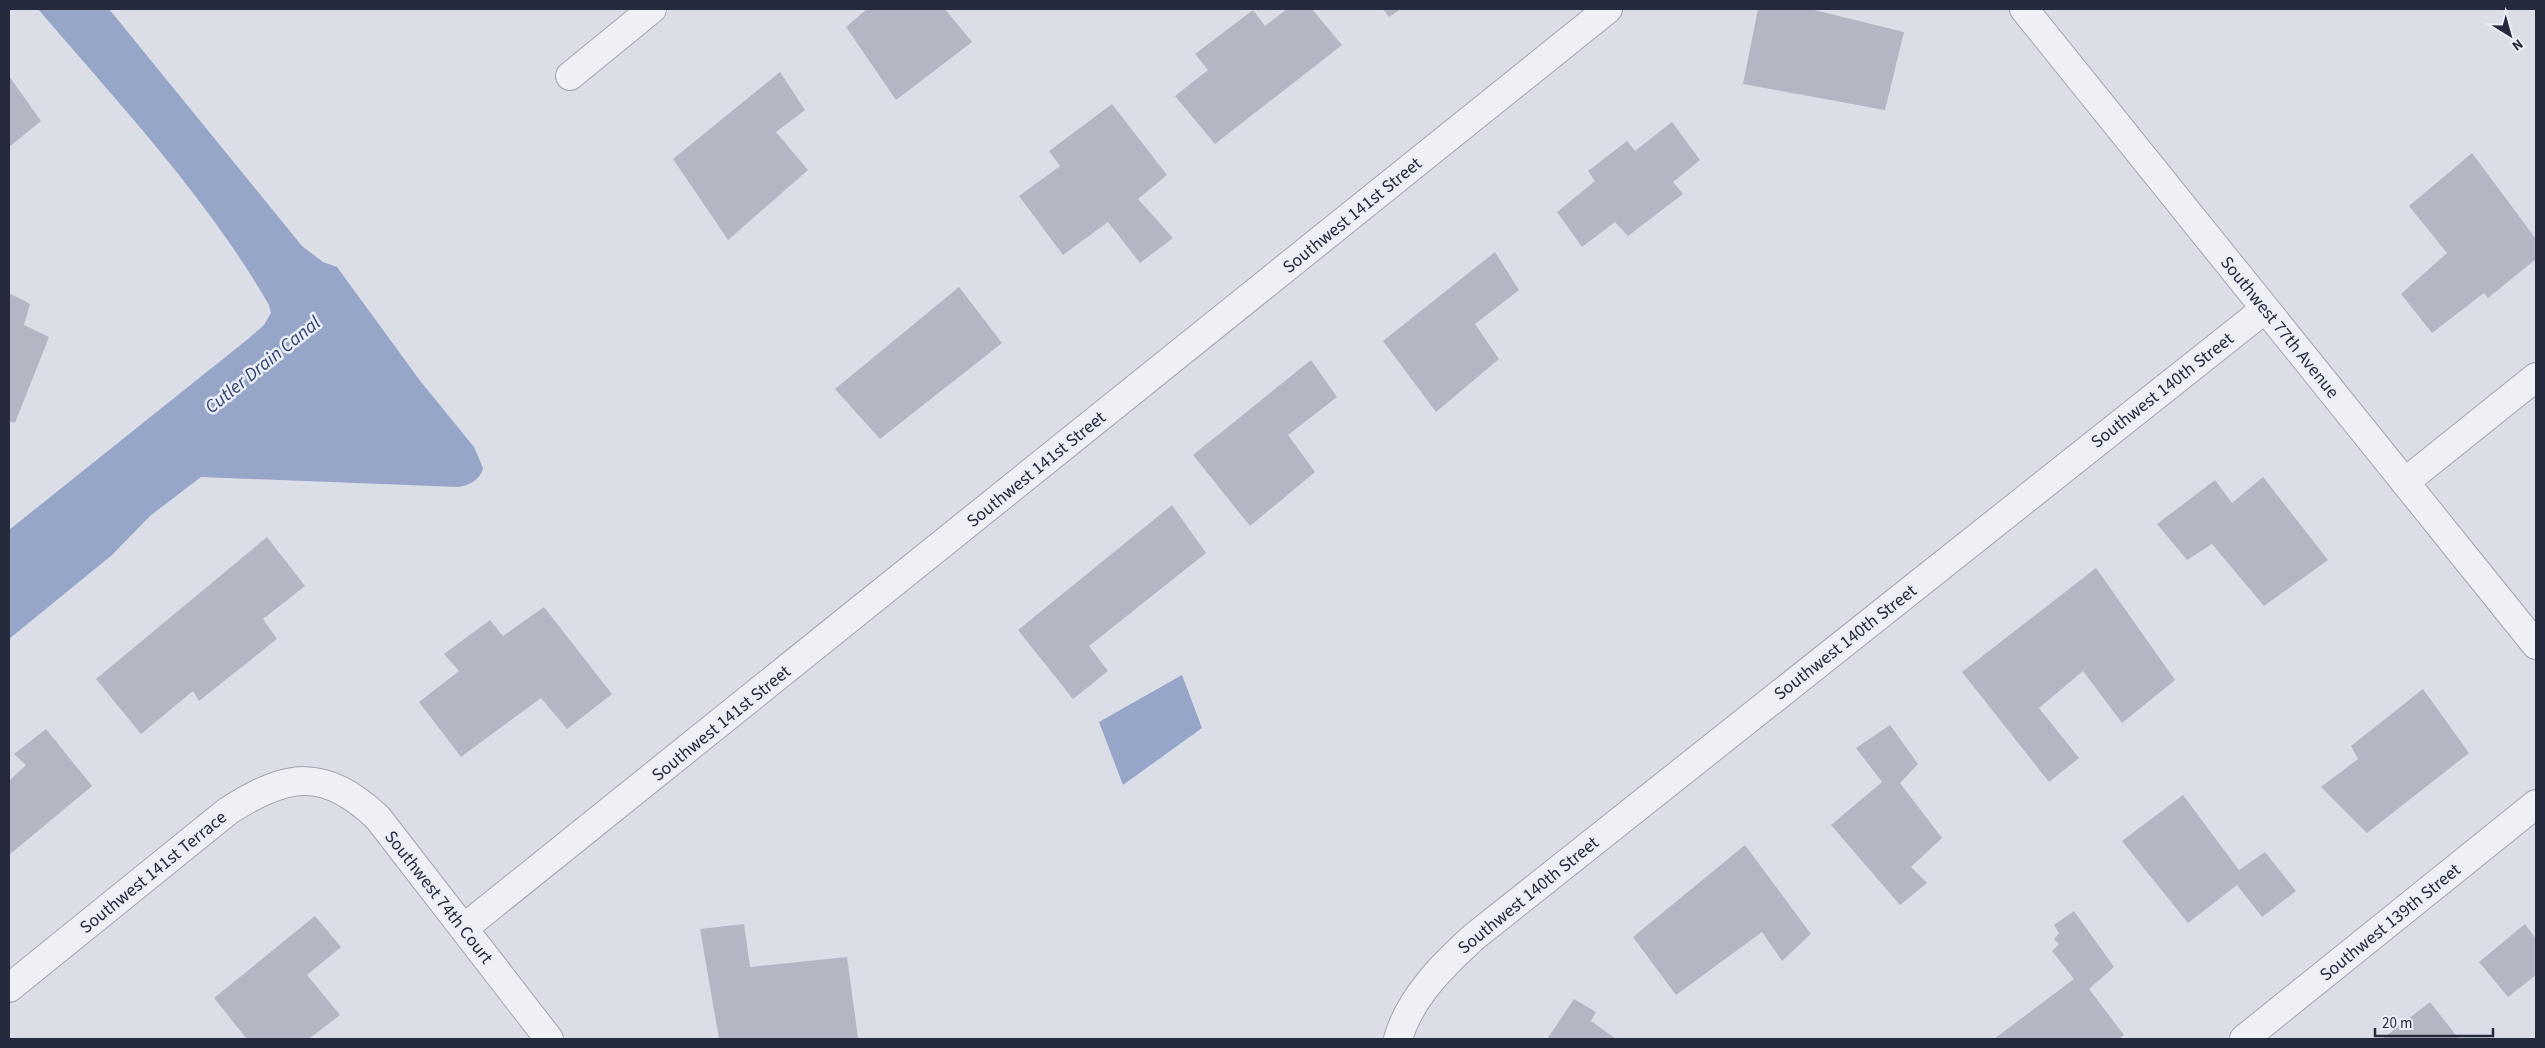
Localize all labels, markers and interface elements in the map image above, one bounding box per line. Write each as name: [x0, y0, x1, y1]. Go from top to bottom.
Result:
north arrow: [2485, 10, 2535, 60]
text: N: [2507, 34, 2527, 55]
street label: Southwest 141st Street: [1277, 151, 1427, 279]
street label: Southwest 77th Avenue: [2214, 251, 2345, 404]
water label: Cutler Drain Canal: [199, 310, 327, 420]
street label: Southwest 140th Street: [2086, 327, 2239, 454]
street label: Southwest 141st Street: [961, 405, 1111, 533]
street label: Southwest 140th Street: [1769, 579, 1922, 706]
street label: Southwest 141st Street: [646, 659, 796, 787]
street label: Southwest 141st Terrace: [74, 805, 232, 940]
street label: Southwest 74th Court: [379, 825, 499, 969]
street label: Southwest 140th Street: [1452, 831, 1604, 960]
street label: Southwest 139th Street: [2314, 858, 2466, 987]
scale bar: [2375, 1006, 2492, 1038]
text: 20 m: [2382, 1013, 2412, 1034]

